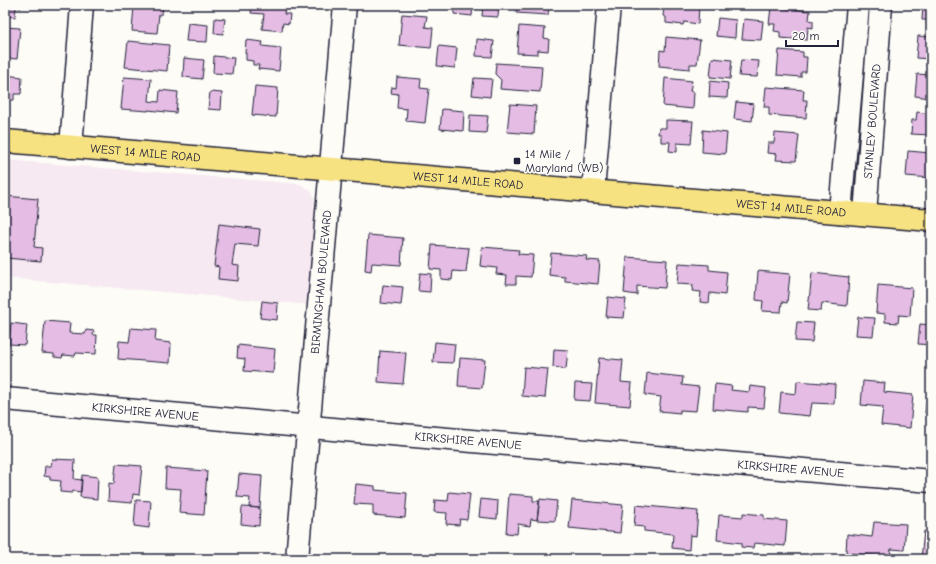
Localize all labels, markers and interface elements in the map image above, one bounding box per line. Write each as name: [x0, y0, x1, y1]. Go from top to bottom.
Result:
scale bar: [786, 22, 838, 48]
text: 20 m: [792, 29, 820, 43]
street label: STANLEY BOULEVARD: [861, 63, 883, 179]
street label: WEST 14 MILE ROAD: [90, 141, 201, 165]
place label: 14 Mile / Maryland (WB): [525, 147, 603, 175]
marker: 14 Mile / Maryland (WB): [512, 156, 522, 166]
street label: WEST 14 MILE ROAD: [413, 169, 524, 192]
street label: WEST 14 MILE ROAD: [735, 196, 847, 220]
street label: BIRMINGHAM BOULEVARD: [308, 209, 334, 355]
street label: KIRKSHIRE AVENUE: [91, 400, 200, 424]
street label: KIRKSHIRE AVENUE: [414, 429, 522, 452]
street label: KIRKSHIRE AVENUE: [737, 457, 845, 480]

